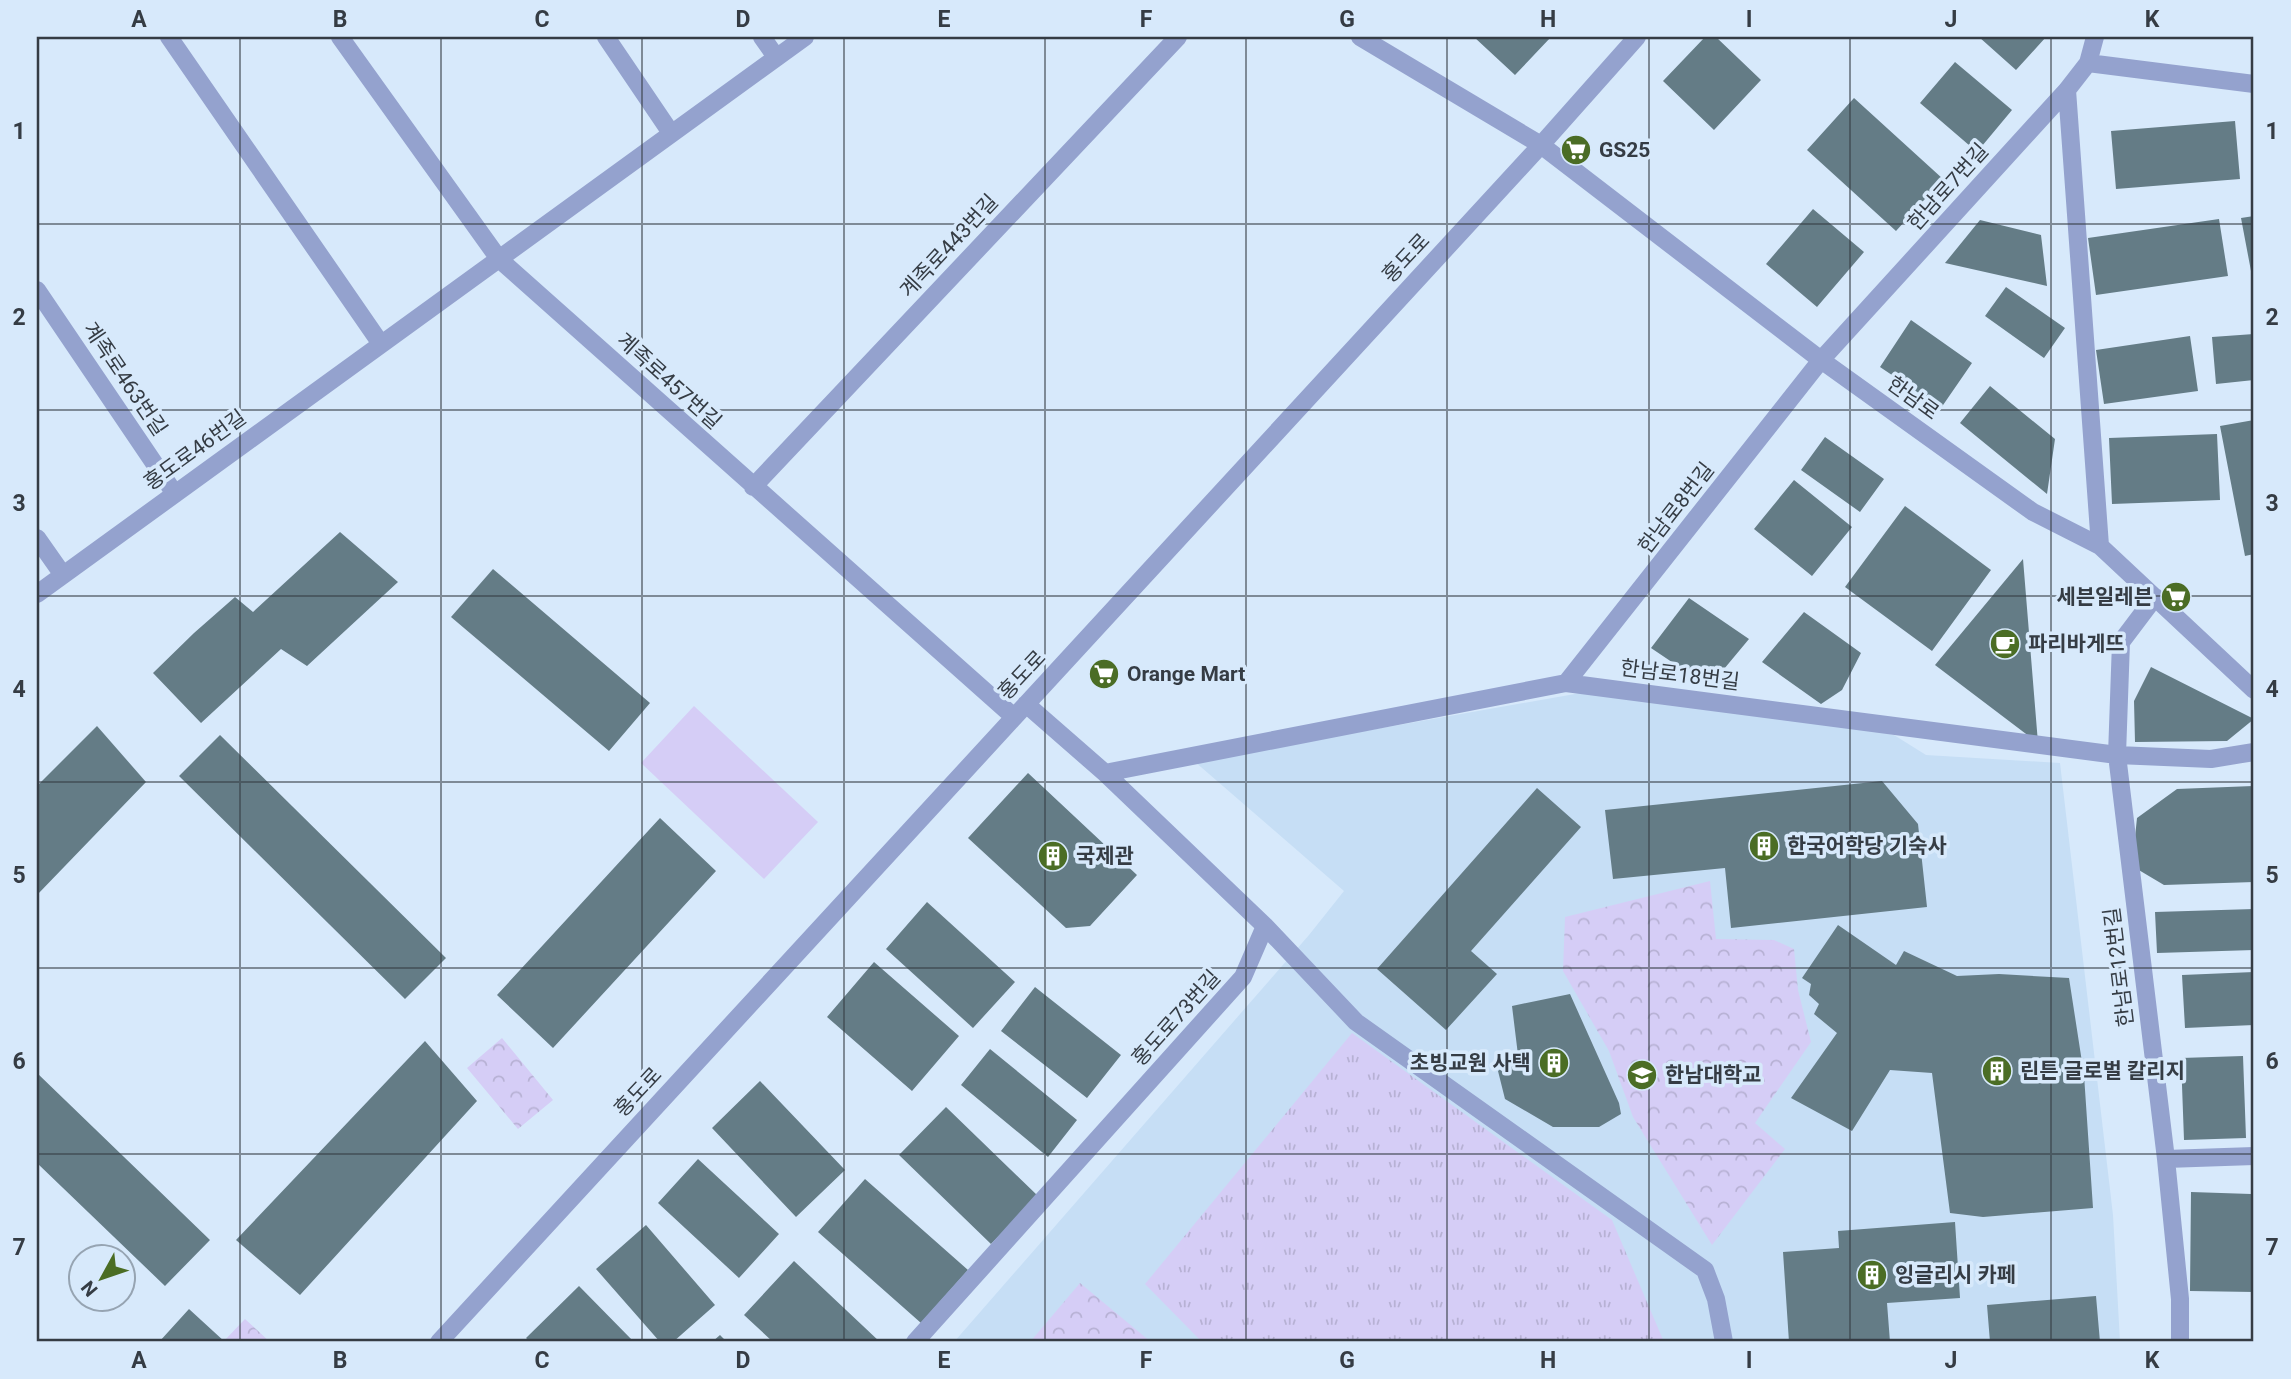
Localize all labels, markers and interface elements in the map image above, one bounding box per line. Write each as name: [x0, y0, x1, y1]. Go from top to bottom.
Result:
text: A: [131, 6, 147, 33]
text: B: [333, 6, 347, 33]
text: C: [534, 6, 550, 33]
text: D: [736, 6, 750, 33]
text: E: [938, 6, 951, 33]
text: F: [1140, 6, 1153, 33]
text: G: [1339, 6, 1355, 33]
text: H: [1540, 6, 1556, 33]
text: I: [1746, 6, 1752, 33]
text: J: [1945, 6, 1957, 33]
text: K: [2145, 6, 2160, 33]
text: 1: [12, 118, 26, 145]
text: 1: [2265, 118, 2279, 145]
supermarket icon: GS25: [1559, 133, 1593, 167]
place label: GS25: [1599, 138, 1650, 162]
street label: 한남로7번길: [1903, 139, 1993, 235]
street label: 계족로443번길: [895, 190, 1003, 302]
street label: 홍도로: [1377, 229, 1435, 287]
text: 2: [12, 304, 26, 331]
text: 2: [2265, 304, 2279, 331]
street label: 계족로463번길: [78, 318, 172, 440]
street label: 계족로457번길: [612, 328, 726, 434]
street label: 한남로: [1882, 371, 1944, 425]
street label: 홍도로46번길: [139, 405, 251, 495]
street label: 한남로8번길: [1633, 458, 1719, 558]
text: 3: [12, 490, 26, 517]
text: 3: [2265, 490, 2279, 517]
supermarket icon: 세븐일레븐: [2159, 580, 2193, 614]
place label: 세븐일레븐: [2056, 585, 2153, 609]
cafe icon: 파리바게뜨: [1988, 627, 2022, 661]
place label: 파리바게뜨: [2028, 632, 2125, 656]
street label: 홍도로: [993, 646, 1051, 704]
street label: 한남로18번길: [1619, 656, 1741, 694]
supermarket icon: Orange Mart: [1087, 657, 1121, 691]
place label: Orange Mart: [1127, 662, 1245, 686]
text: 4: [12, 676, 26, 703]
text: 4: [2265, 676, 2279, 703]
building icon: 한국어학당 기숙사: [1747, 829, 1781, 863]
place label: 한국어학당 기숙사: [1787, 834, 1947, 858]
building icon: 국제관: [1036, 839, 1070, 873]
place label: 국제관: [1076, 844, 1134, 868]
text: 5: [12, 862, 26, 889]
text: 5: [2265, 862, 2279, 889]
street label: 한남로12번길: [2100, 906, 2138, 1028]
street label: 홍도로73번길: [1127, 965, 1225, 1071]
building icon: 초빙교원 사택: [1537, 1046, 1571, 1080]
text: 6: [12, 1048, 26, 1075]
text: 6: [2265, 1048, 2279, 1075]
place label: 초빙교원 사택: [1410, 1051, 1531, 1075]
building icon: 린튼 글로벌 칼리지: [1980, 1054, 2014, 1088]
school or university icon: 한남대학교: [1625, 1058, 1659, 1092]
place label: 린튼 글로벌 칼리지: [2020, 1059, 2185, 1083]
street label: 홍도로: [609, 1063, 667, 1121]
place label: 한남대학교: [1665, 1063, 1762, 1087]
text: 7: [12, 1234, 26, 1261]
text: 7: [2265, 1234, 2279, 1261]
north arrow: [66, 1242, 136, 1312]
building icon: 잉글리시 카페: [1855, 1258, 1889, 1292]
place label: 잉글리시 카페: [1895, 1263, 2016, 1287]
text: N: [76, 1276, 102, 1301]
text: A: [131, 1347, 147, 1374]
text: B: [333, 1347, 347, 1374]
text: C: [534, 1347, 550, 1374]
text: D: [736, 1347, 750, 1374]
text: E: [938, 1347, 951, 1374]
text: F: [1140, 1347, 1153, 1374]
text: G: [1339, 1347, 1355, 1374]
text: H: [1540, 1347, 1556, 1374]
text: I: [1746, 1347, 1752, 1374]
text: J: [1945, 1347, 1957, 1374]
text: K: [2145, 1347, 2160, 1374]

